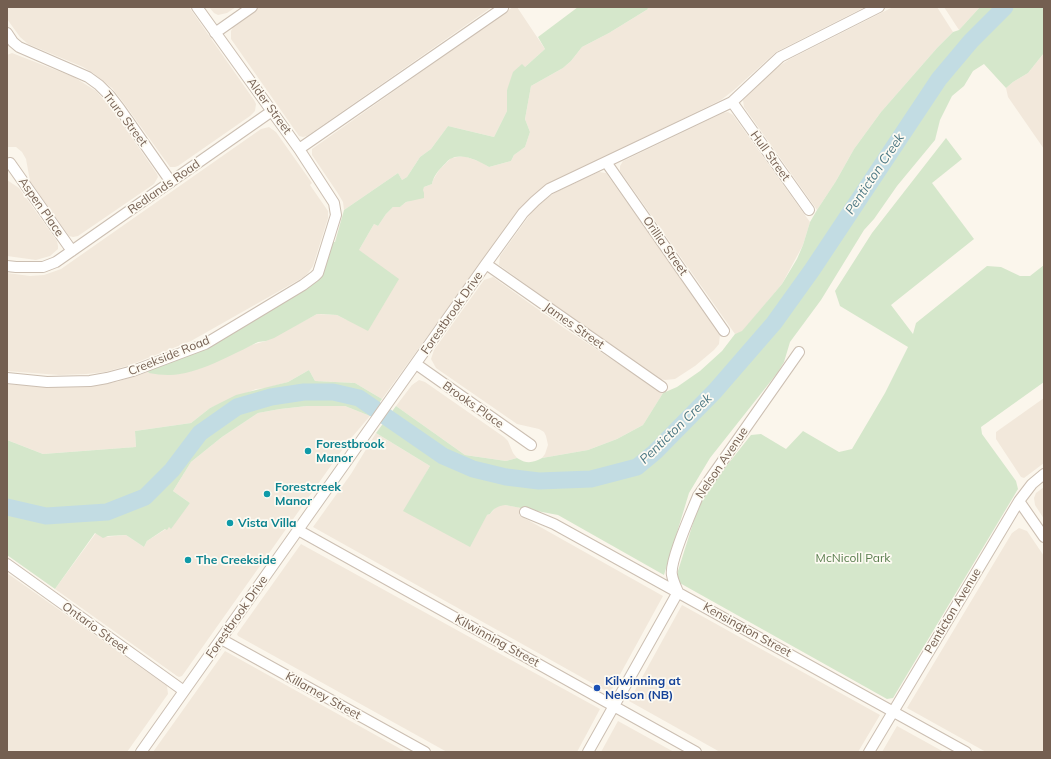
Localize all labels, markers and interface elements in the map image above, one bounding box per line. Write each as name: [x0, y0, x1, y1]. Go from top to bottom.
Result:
street label: Alder Street: [244, 75, 294, 137]
street label: Truro Street: [100, 89, 150, 149]
street label: Hull Street: [747, 128, 793, 184]
water label: Penticton Creek: [842, 131, 908, 217]
street label: Redlands Road: [125, 157, 203, 217]
street label: Aspen Place: [15, 175, 67, 239]
street label: Orillia Street: [639, 214, 691, 278]
street label: Forestbrook Drive: [418, 269, 486, 357]
street label: James Street: [541, 300, 607, 352]
street label: Creekside Road: [126, 333, 212, 379]
street label: Brooks Place: [440, 379, 506, 431]
water label: Penticton Creek: [637, 391, 715, 467]
street label: Nelson Avenue: [693, 425, 751, 501]
place label: Forestbrook Manor: [316, 437, 384, 465]
marker: Forestbrook Manor: [303, 446, 313, 456]
place label: Forestcreek Manor: [275, 480, 341, 508]
marker: Forestcreek Manor: [262, 489, 272, 499]
place label: Vista Villa: [238, 516, 296, 530]
marker: Vista Villa: [225, 518, 235, 528]
park label: McNicoll Park: [816, 551, 890, 565]
place label: The Creekside: [196, 553, 276, 567]
marker: The Creekside: [183, 555, 193, 565]
street label: Penticton Avenue: [922, 566, 984, 656]
street label: Forestbrook Drive: [203, 573, 271, 661]
street label: Ontario Street: [59, 599, 131, 657]
street label: Kensington Street: [700, 600, 794, 660]
street label: Kilwinning Street: [452, 612, 542, 670]
street label: Killarney Street: [283, 669, 363, 723]
place label: Kilwinning at Nelson (NB): [605, 674, 681, 702]
marker: Kilwinning at Nelson (NB): [592, 683, 602, 693]

